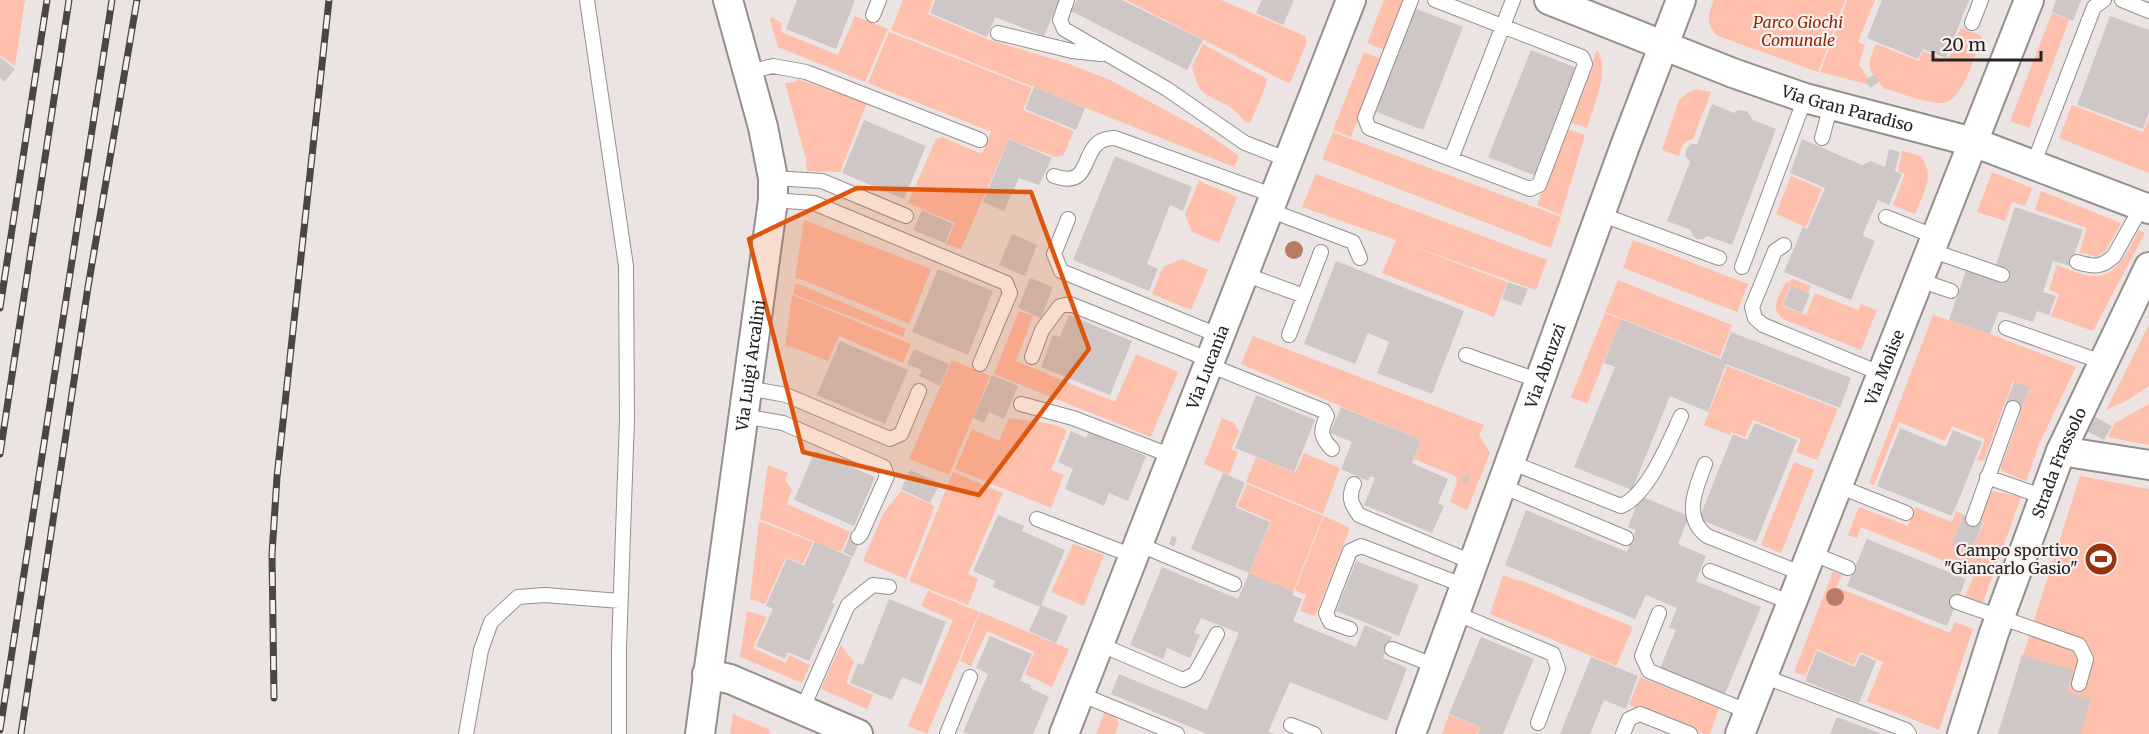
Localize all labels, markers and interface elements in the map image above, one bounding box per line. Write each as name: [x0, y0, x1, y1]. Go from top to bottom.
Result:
park label: Parco Giochi Comunale: [1753, 12, 1843, 50]
scale bar: [1933, 24, 2041, 62]
text: 20 m: [1942, 33, 1986, 56]
street label: Via Gran Paradiso: [1778, 80, 1916, 136]
street label: Via Luigi Arcalini: [731, 298, 769, 433]
street label: Via Abruzzi: [1520, 321, 1570, 412]
street label: Via Lucania: [1182, 322, 1233, 413]
street label: Via Molise: [1860, 327, 1908, 409]
street label: Strada Frassolo: [2027, 404, 2090, 521]
place label: Campo sportivo "Giancarlo Gasio": [1944, 540, 2078, 578]
sports icon: Campo sportivo "Giancarlo Gasio": [2083, 541, 2119, 577]

